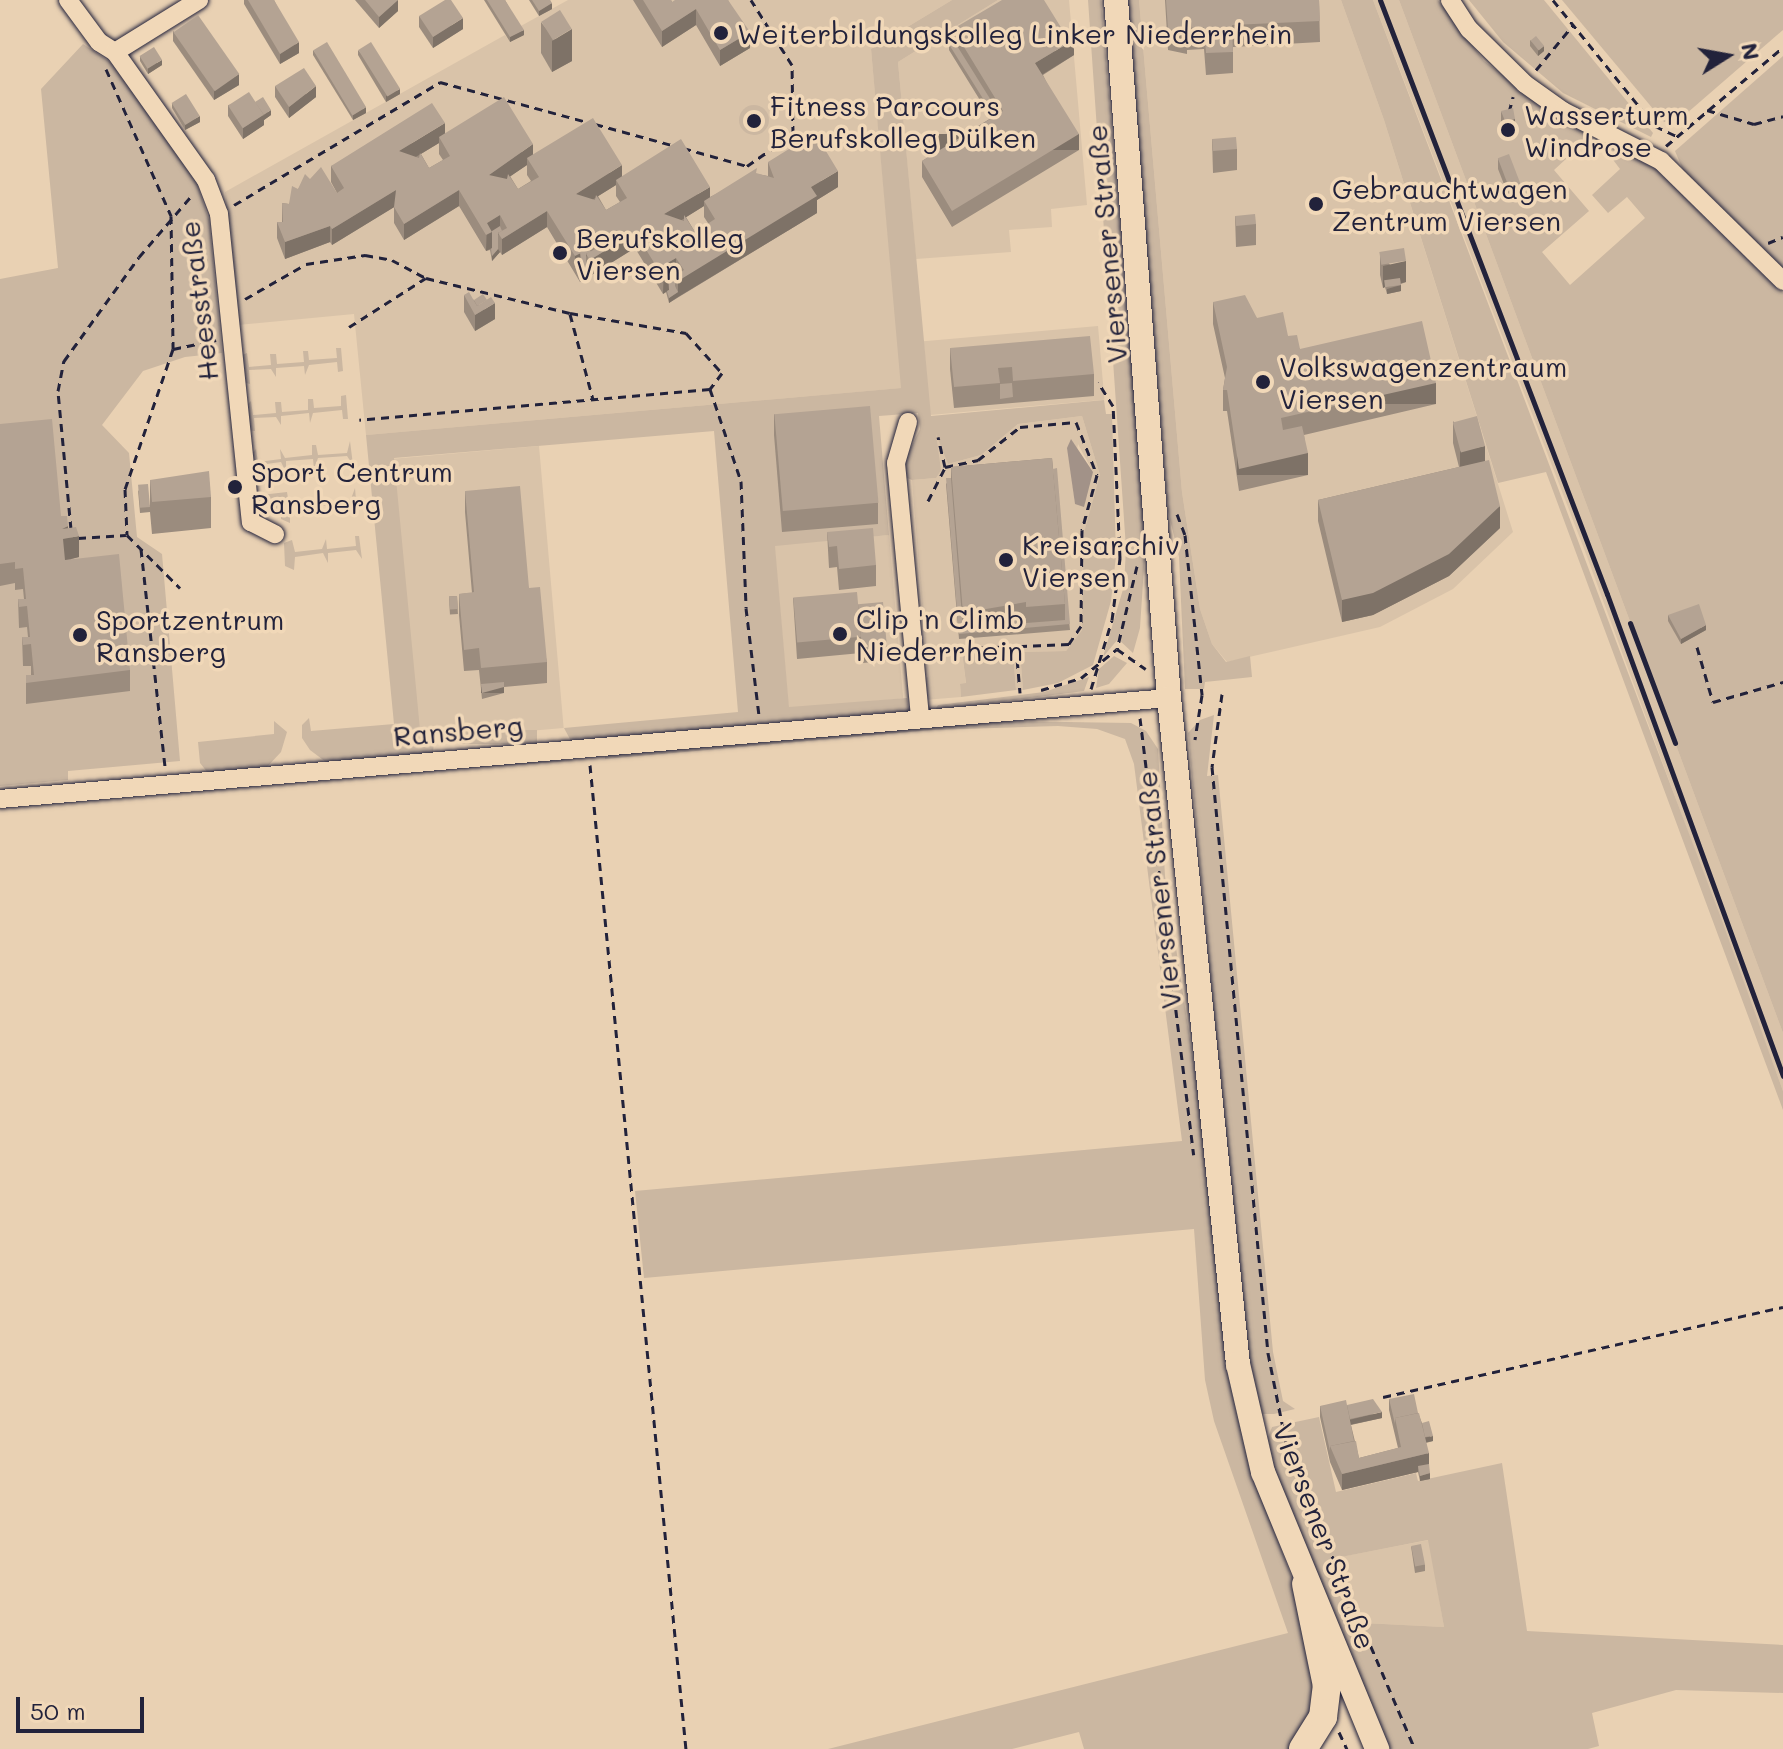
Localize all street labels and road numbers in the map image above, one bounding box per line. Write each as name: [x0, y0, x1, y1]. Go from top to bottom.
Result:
street label: Viersener Straße: [1079, 123, 1133, 365]
street label: Heesstraße: [172, 219, 224, 383]
street label: Ransberg: [392, 708, 524, 752]
street label: Viersener Straße: [1129, 769, 1187, 1011]
street label: Viersener Straße: [1266, 1418, 1384, 1654]

